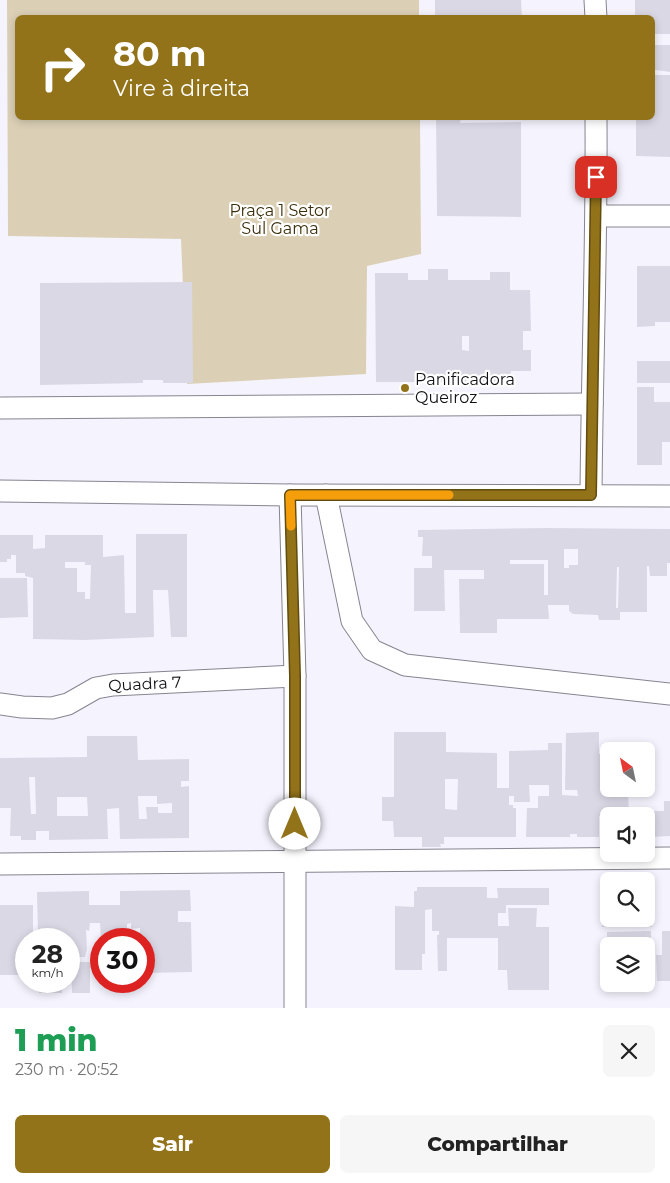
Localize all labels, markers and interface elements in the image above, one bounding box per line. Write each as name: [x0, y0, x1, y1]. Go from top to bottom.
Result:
text: 80 m: [113, 32, 207, 75]
icon: right: [30, 35, 95, 100]
text: Vire à direita: [113, 75, 250, 102]
pin: [575, 156, 617, 198]
icon: arrive: [582, 163, 610, 191]
park label: Praça 1 Setor Sul Gama: [229, 201, 331, 238]
place label: Panificadora Queiroz: [415, 370, 515, 407]
marker: Panificadora Queiroz: [399, 382, 411, 394]
street label: Quadra 7: [108, 672, 182, 695]
north arrow: [600, 742, 655, 798]
map controls: [600, 742, 655, 992]
position arrow: [268, 797, 320, 849]
button: sound: [600, 807, 655, 862]
button: search: [600, 872, 655, 927]
speed limit sign: 30: [90, 928, 155, 993]
button: layers: [600, 937, 655, 992]
text: 28: [32, 939, 63, 969]
text: km/h: [31, 965, 64, 980]
text: 1 min: [15, 1022, 98, 1059]
button: close: [603, 1025, 655, 1077]
text: 230 m · 20:52: [15, 1060, 118, 1079]
button: Sair: [15, 1115, 330, 1173]
button: Compartilhar: [340, 1115, 655, 1173]

